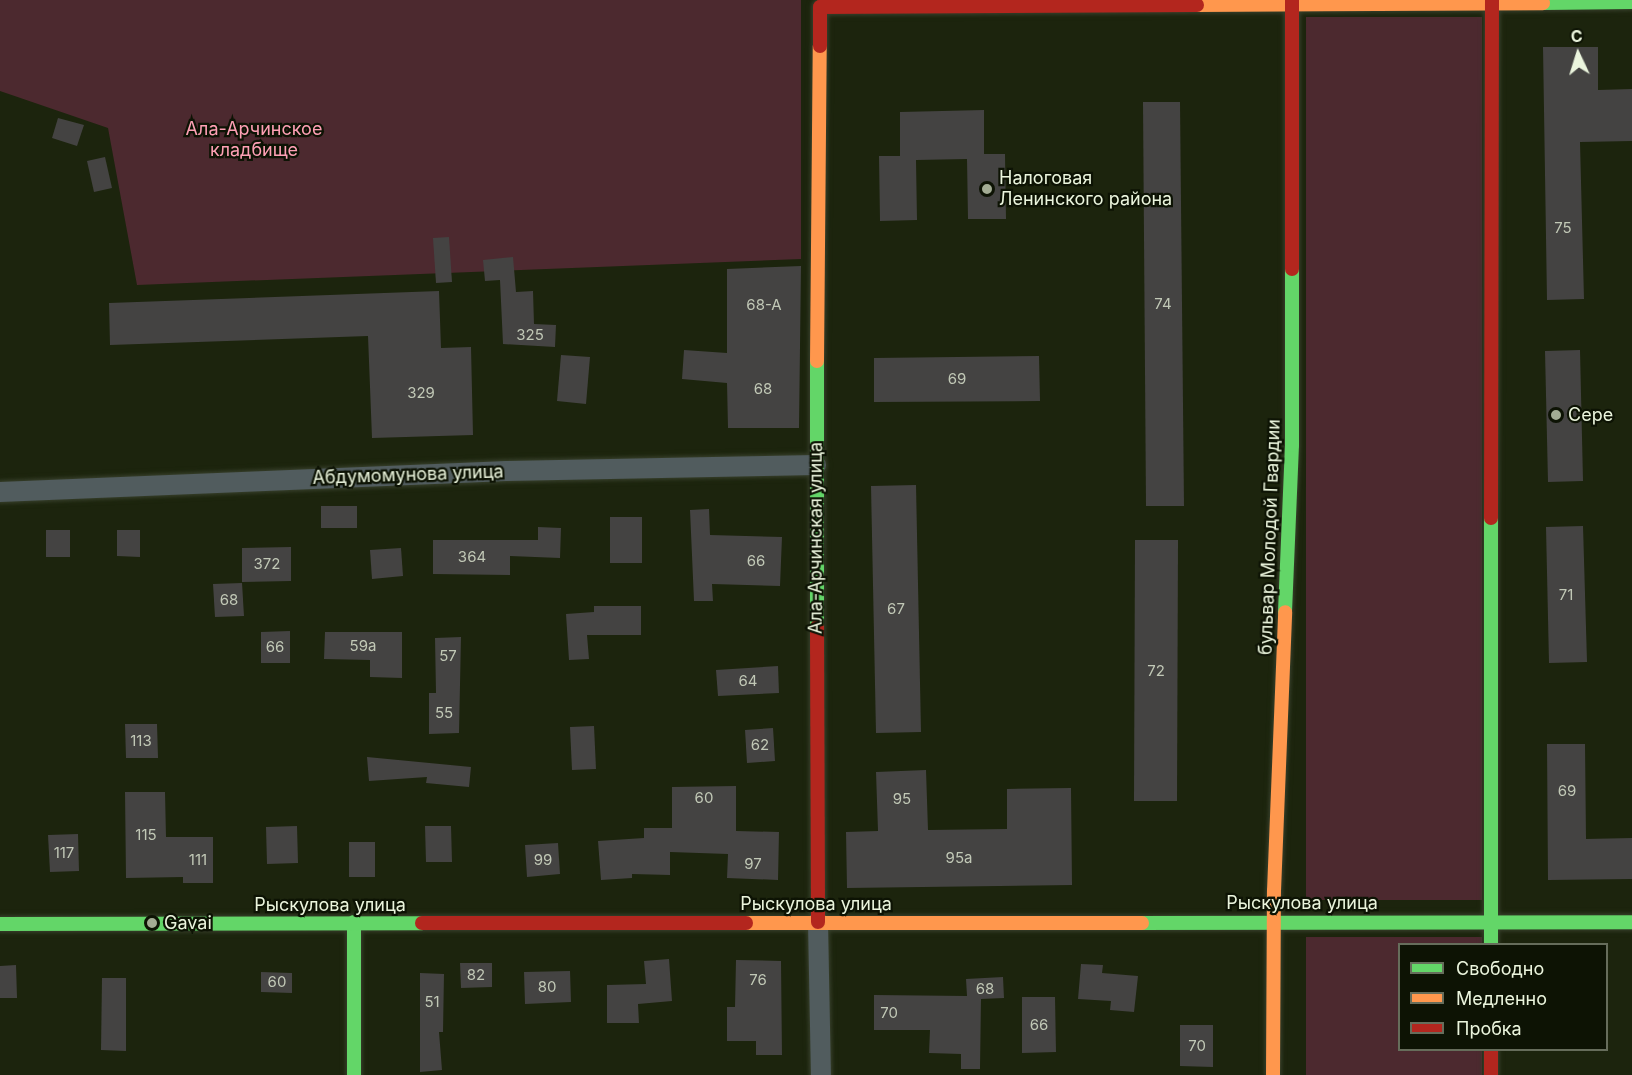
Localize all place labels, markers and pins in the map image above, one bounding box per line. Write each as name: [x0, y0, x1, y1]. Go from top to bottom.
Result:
place label: Налоговая Ленинского района: [999, 168, 1172, 210]
marker: Налоговая Ленинского района: [980, 182, 994, 196]
place label: Сере: [1568, 404, 1613, 426]
marker: Сере: [1549, 408, 1563, 422]
place label: Gavai: [164, 912, 212, 934]
marker: Gavai: [145, 916, 159, 930]

